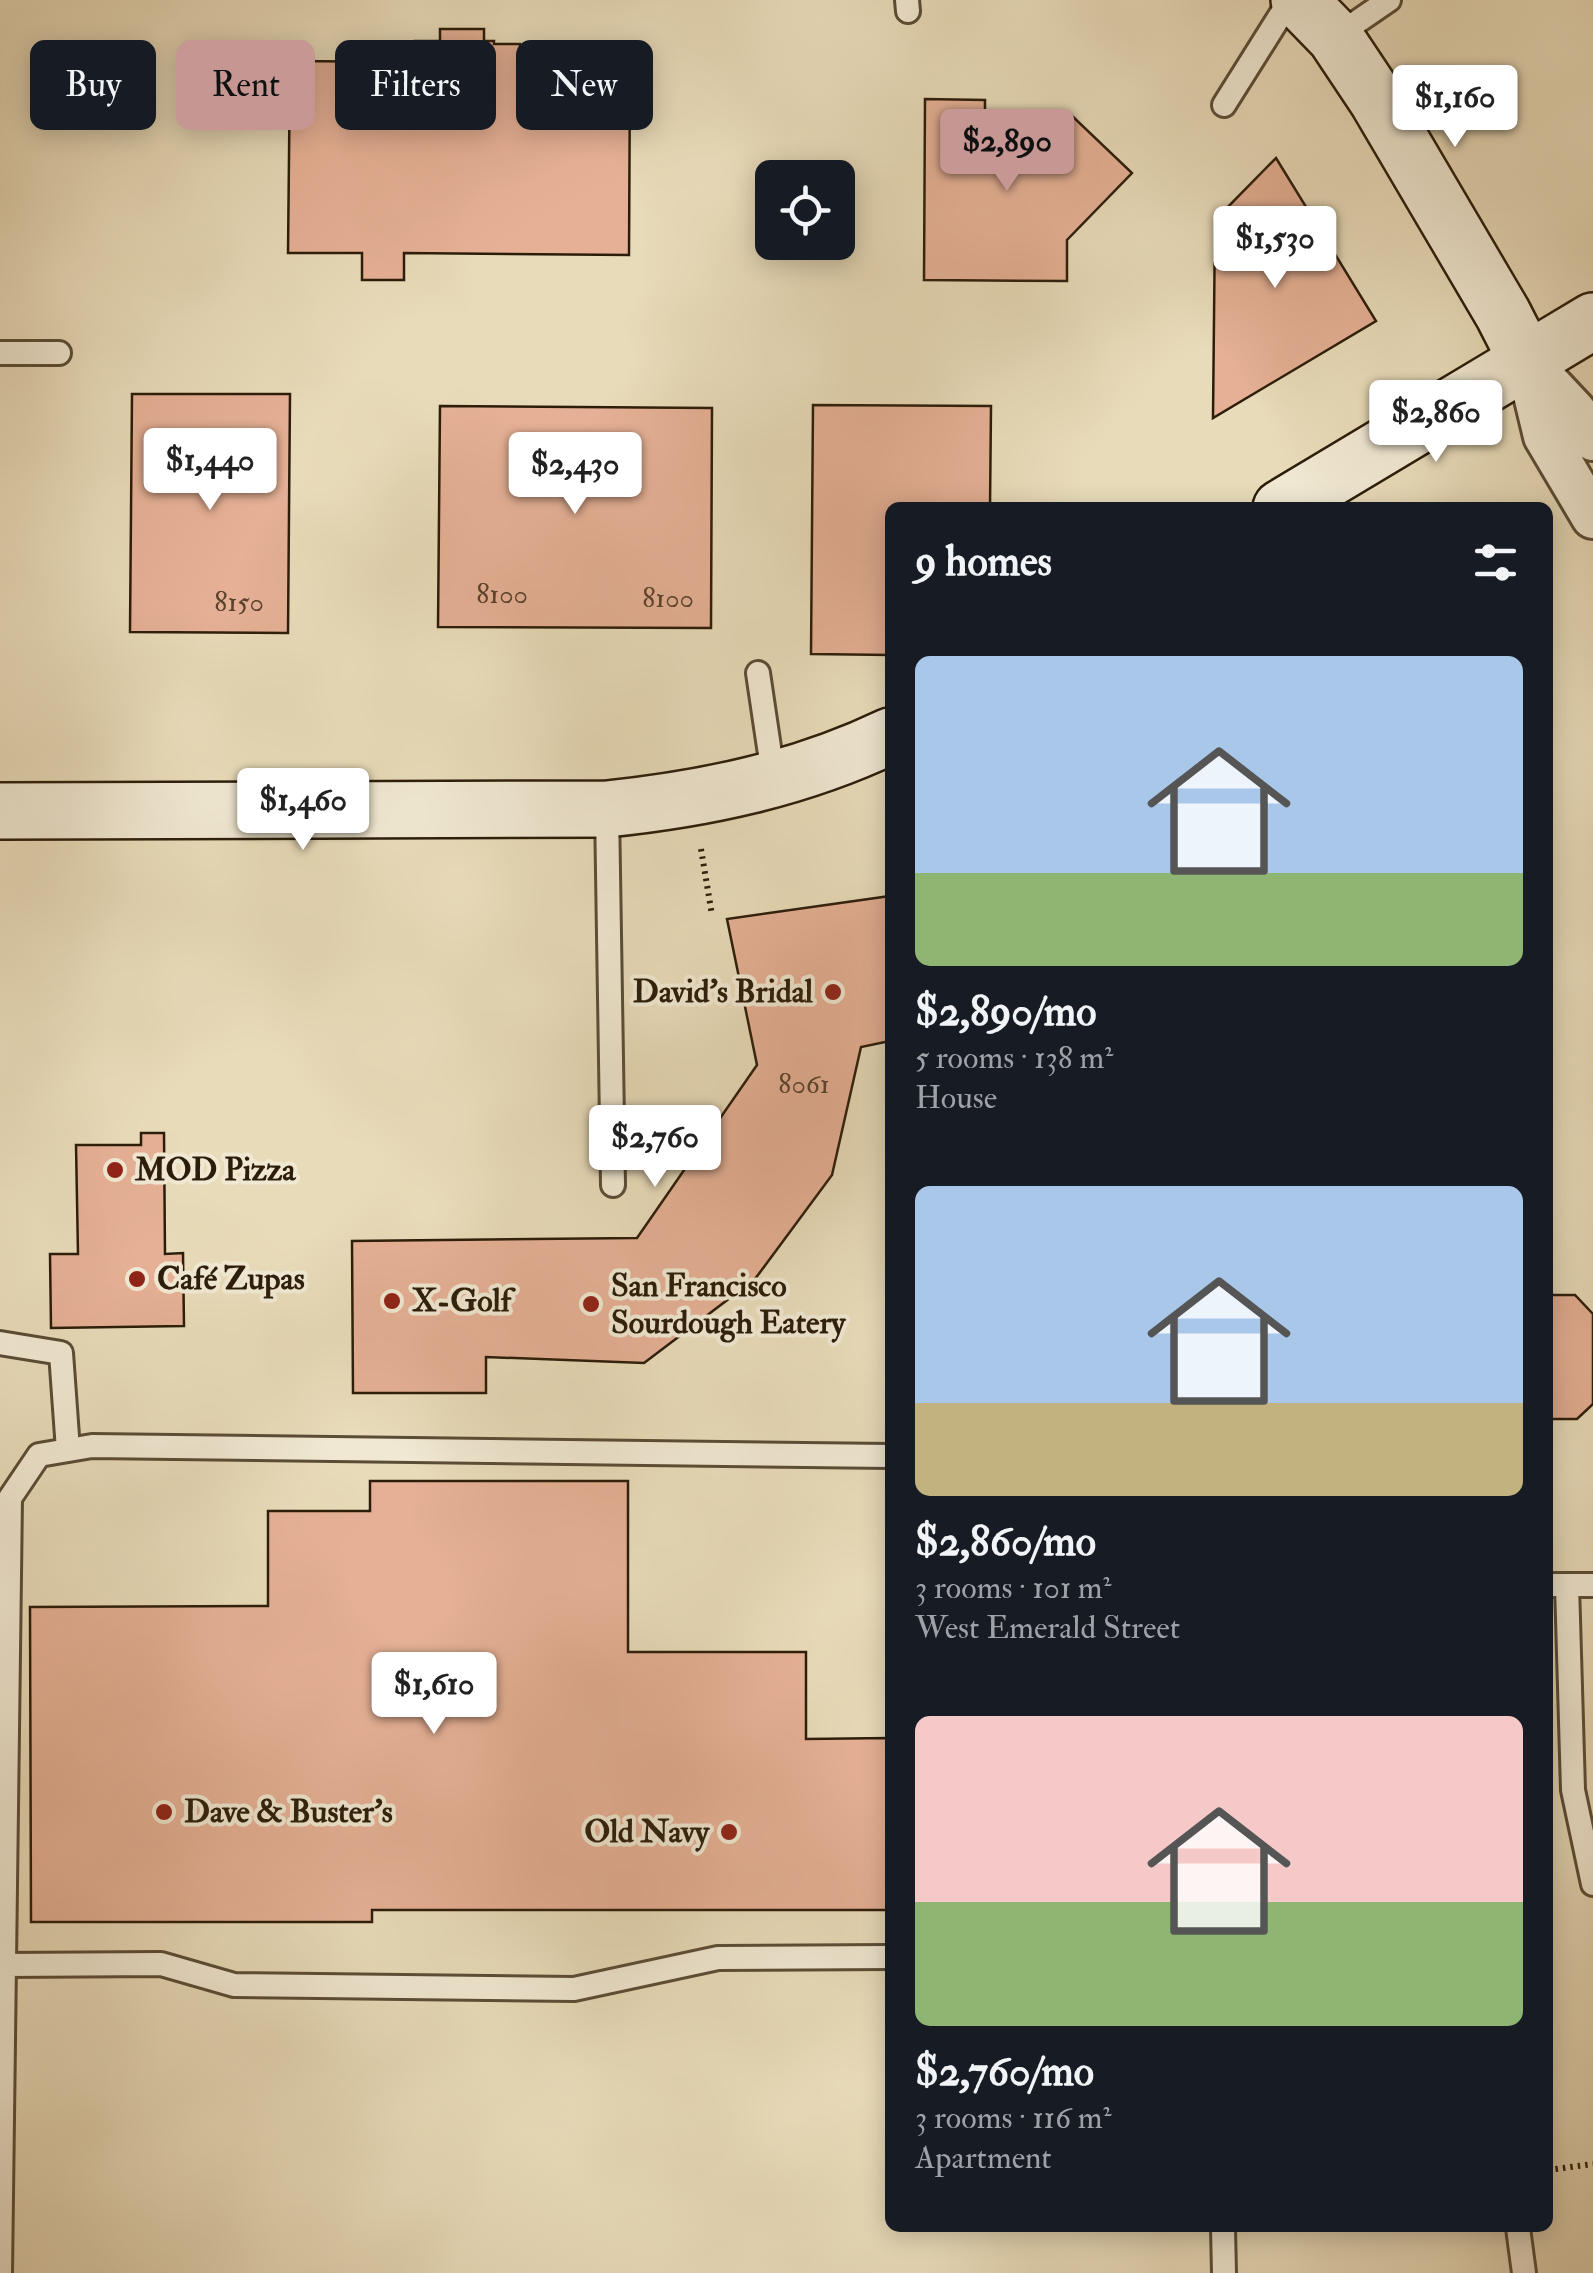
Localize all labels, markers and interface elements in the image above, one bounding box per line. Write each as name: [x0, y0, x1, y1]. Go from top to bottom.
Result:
chip: Buy: [30, 40, 156, 130]
chip: Rent: [176, 40, 315, 130]
chip: Filters: [335, 40, 496, 130]
chip: New: [516, 40, 653, 130]
pin: $1,160: [1374, 65, 1536, 150]
text: $1,160: [1415, 77, 1495, 117]
pin: $2,890: [926, 109, 1088, 194]
text: $2,890: [962, 121, 1052, 161]
map controls: [755, 160, 855, 260]
button: locate: [755, 160, 855, 260]
pin: $1,530: [1194, 206, 1356, 291]
text: $1,530: [1235, 218, 1315, 258]
pin: $2,860: [1355, 380, 1517, 465]
text: $2,860: [1391, 392, 1481, 432]
pin: $1,440: [129, 428, 291, 513]
pin: $2,430: [494, 432, 656, 517]
text: $1,440: [166, 440, 254, 480]
text: $2,430: [531, 444, 619, 484]
icon: filters: [1468, 535, 1523, 590]
text: 9 homes: [915, 536, 1052, 588]
house number: 8100: [476, 577, 528, 612]
house number: 8100: [642, 581, 694, 616]
house number: 8150: [214, 585, 264, 620]
icon: home: [1129, 721, 1309, 901]
pin: $1,460: [222, 768, 384, 853]
text: $1,460: [259, 780, 347, 820]
place label: David's Bridal: [633, 972, 814, 1012]
marker: David's Bridal: [822, 981, 844, 1003]
text: $2,890/mo: [915, 986, 1096, 1038]
text: 5 rooms · 138 m²: [915, 1038, 1113, 1078]
house number: 8061: [778, 1067, 830, 1102]
text: House: [915, 1078, 997, 1118]
pin: $2,760: [574, 1105, 736, 1190]
text: $2,760: [611, 1117, 699, 1157]
place label: MOD Pizza: [134, 1150, 296, 1190]
marker: MOD Pizza: [104, 1159, 126, 1181]
icon: home: [1129, 1251, 1309, 1431]
place label: Café Zupas: [157, 1259, 305, 1299]
place label: San Francisco Sourdough Eatery: [611, 1266, 846, 1343]
marker: Café Zupas: [126, 1268, 148, 1290]
place label: X-Golf: [412, 1281, 517, 1321]
marker: X-Golf: [381, 1290, 403, 1312]
marker: San Francisco Sourdough Eatery: [580, 1293, 602, 1315]
text: $2,860/mo: [915, 1516, 1096, 1568]
text: 3 rooms · 101 m²: [915, 1568, 1112, 1608]
text: West Emerald Street: [915, 1608, 1180, 1648]
pin: $1,610: [353, 1652, 515, 1737]
text: $1,610: [394, 1664, 474, 1704]
icon: home: [1129, 1781, 1309, 1961]
place label: Dave & Buster's: [184, 1792, 393, 1832]
marker: Dave & Buster's: [153, 1801, 175, 1823]
place label: Old Navy: [584, 1812, 710, 1852]
marker: Old Navy: [718, 1821, 740, 1843]
text: $2,760/mo: [915, 2046, 1094, 2098]
text: 3 rooms · 116 m²: [915, 2098, 1112, 2138]
text: Apartment: [915, 2138, 1052, 2178]

